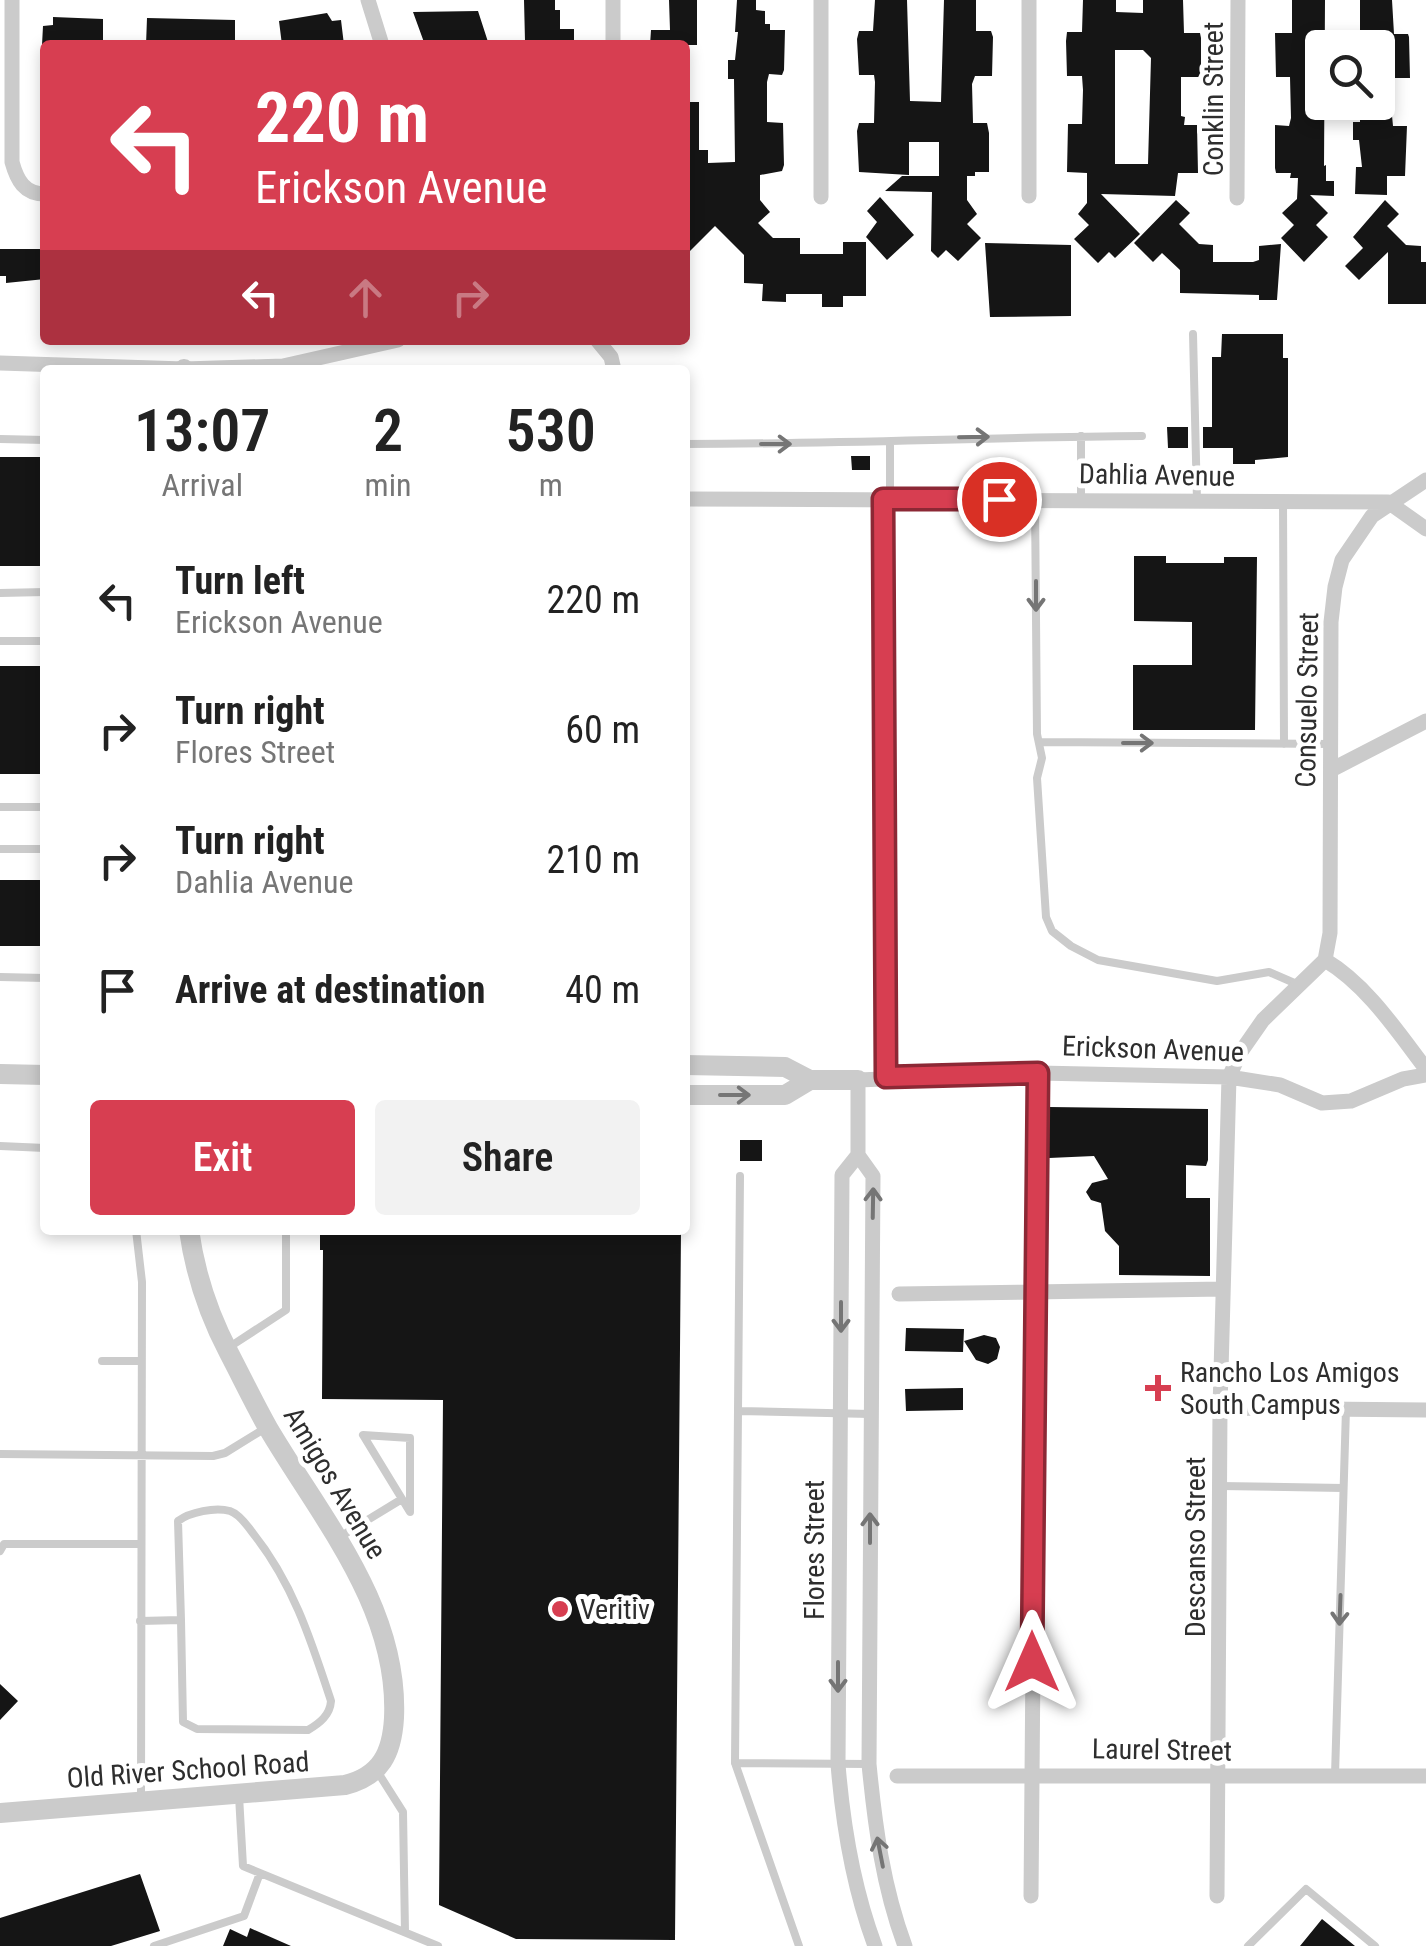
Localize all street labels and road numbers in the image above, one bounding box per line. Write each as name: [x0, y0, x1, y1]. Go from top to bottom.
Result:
street label: Conklin Street: [1197, 22, 1230, 176]
street label: Dahlia Avenue: [1079, 457, 1235, 493]
street label: Consuelo Street: [1289, 612, 1325, 788]
street label: Erickson Avenue: [1062, 1029, 1244, 1069]
street label: Amigos Avenue: [277, 1401, 393, 1565]
street label: Descanso Street: [1179, 1457, 1212, 1637]
street label: Flores Street: [798, 1480, 831, 1620]
street label: Laurel Street: [1092, 1732, 1232, 1768]
street label: Old River School Road: [66, 1745, 310, 1795]

